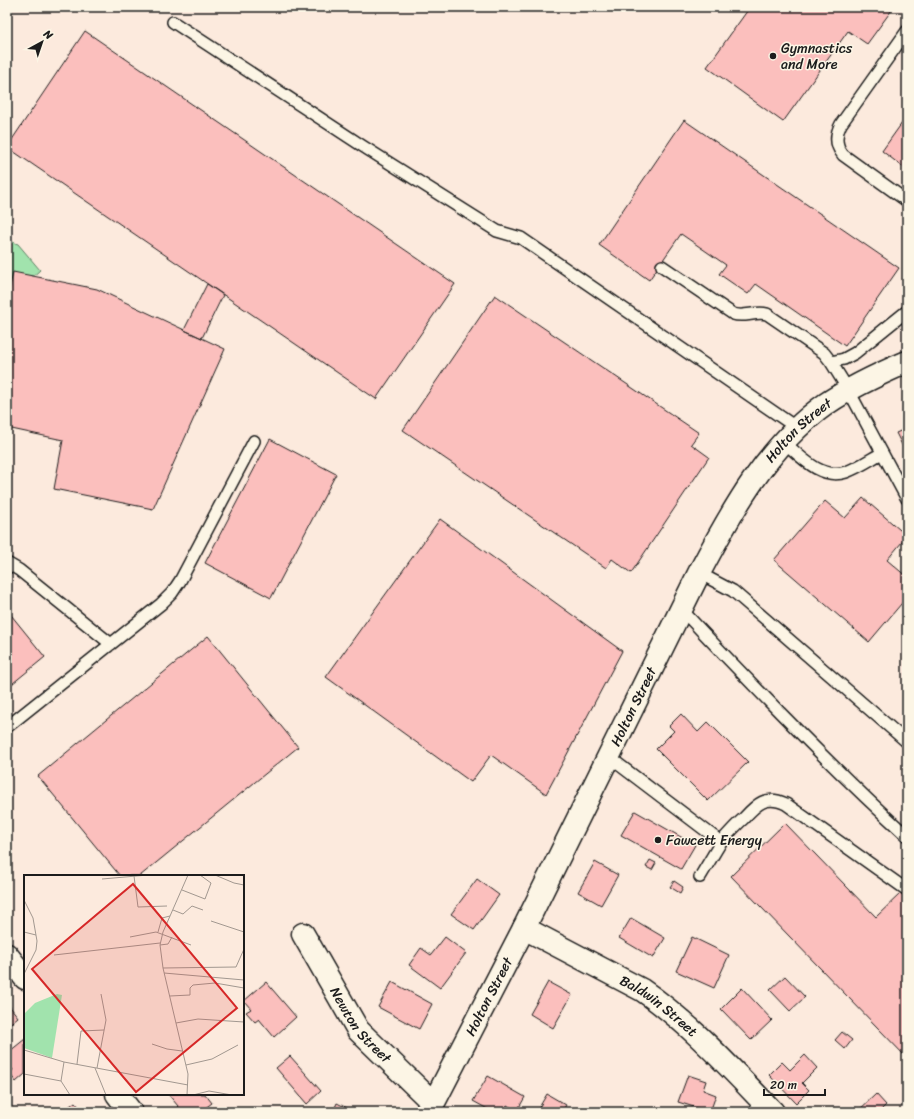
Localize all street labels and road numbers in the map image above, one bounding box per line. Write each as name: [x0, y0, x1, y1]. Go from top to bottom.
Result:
street label: Holton Street: [758, 390, 838, 468]
street label: Holton Street: [603, 661, 664, 751]
street label: Holton Street: [458, 951, 520, 1040]
street label: Baldwin Street: [615, 968, 704, 1043]
street label: Newton Street: [323, 982, 399, 1070]

